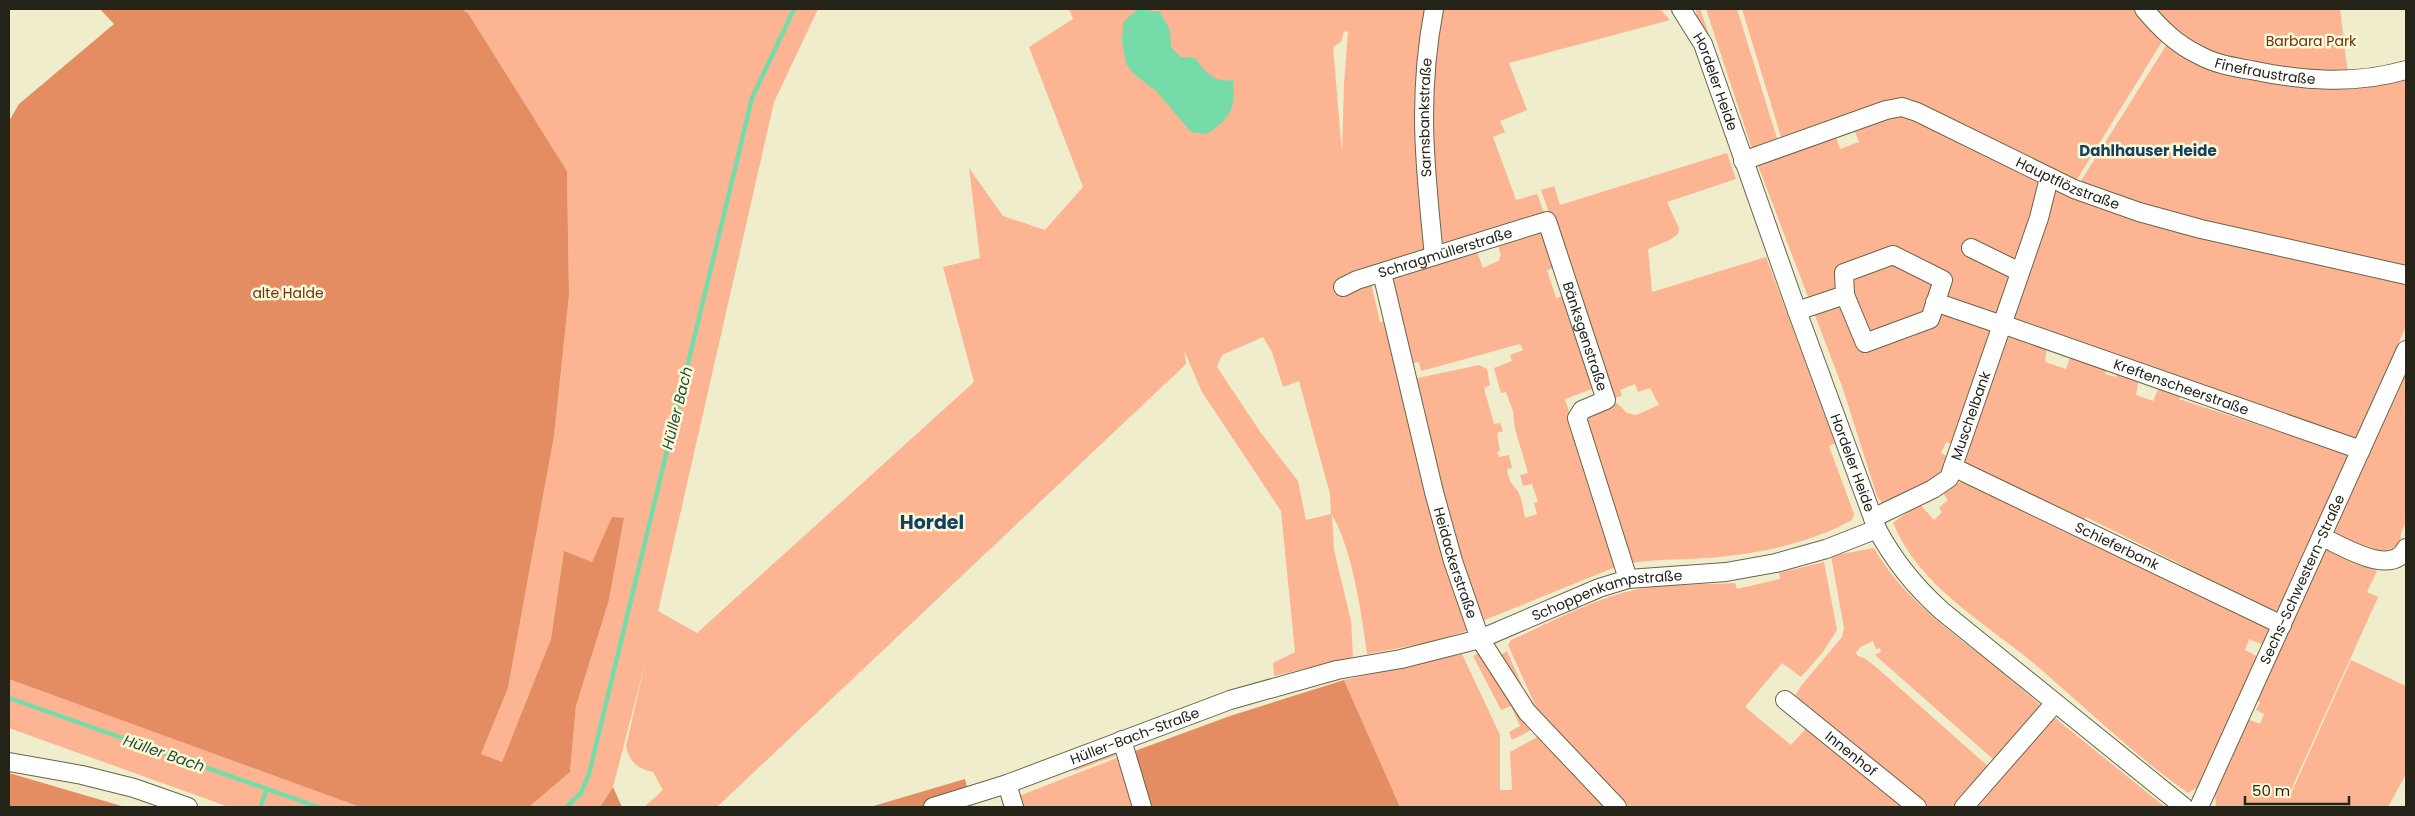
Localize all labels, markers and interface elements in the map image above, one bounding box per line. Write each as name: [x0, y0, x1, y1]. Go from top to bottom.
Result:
street label: Hordeler Heide: [1688, 29, 1743, 134]
park label: Barbara Park: [2266, 31, 2357, 51]
street label: Finefraustraße: [2212, 53, 2317, 89]
street label: Sarnsbankstraße: [1414, 57, 1437, 178]
district label: Dahlhauser Heide: [2079, 140, 2217, 161]
street label: Hauptflözstraße: [2013, 152, 2123, 215]
street label: Schragmüllerstraße: [1376, 222, 1515, 283]
street label: Bänksgenstraße: [1558, 279, 1612, 394]
park label: alte Halde: [252, 283, 324, 303]
street label: Kreftenscheerstraße: [2111, 354, 2252, 420]
water label: Hüller Bach: [657, 364, 697, 452]
street label: Muschelbank: [1946, 368, 1995, 463]
street label: Hordeler Heide: [1826, 411, 1880, 515]
street label: Sechs-Schwestern-Straße: [2255, 491, 2349, 667]
street label: Heidackerstraße: [1429, 505, 1482, 621]
district label: Hordel: [900, 509, 964, 536]
street label: Schieferbank: [2071, 517, 2163, 575]
street label: Schoppenkampstraße: [1529, 565, 1683, 626]
street label: Hüller-Bach-Straße: [1067, 702, 1203, 769]
street label: Innenhof: [1821, 726, 1882, 781]
water label: Hüller Bach: [121, 729, 207, 777]
scale bar: [2245, 774, 2349, 806]
text: 50 m: [2252, 780, 2290, 801]

